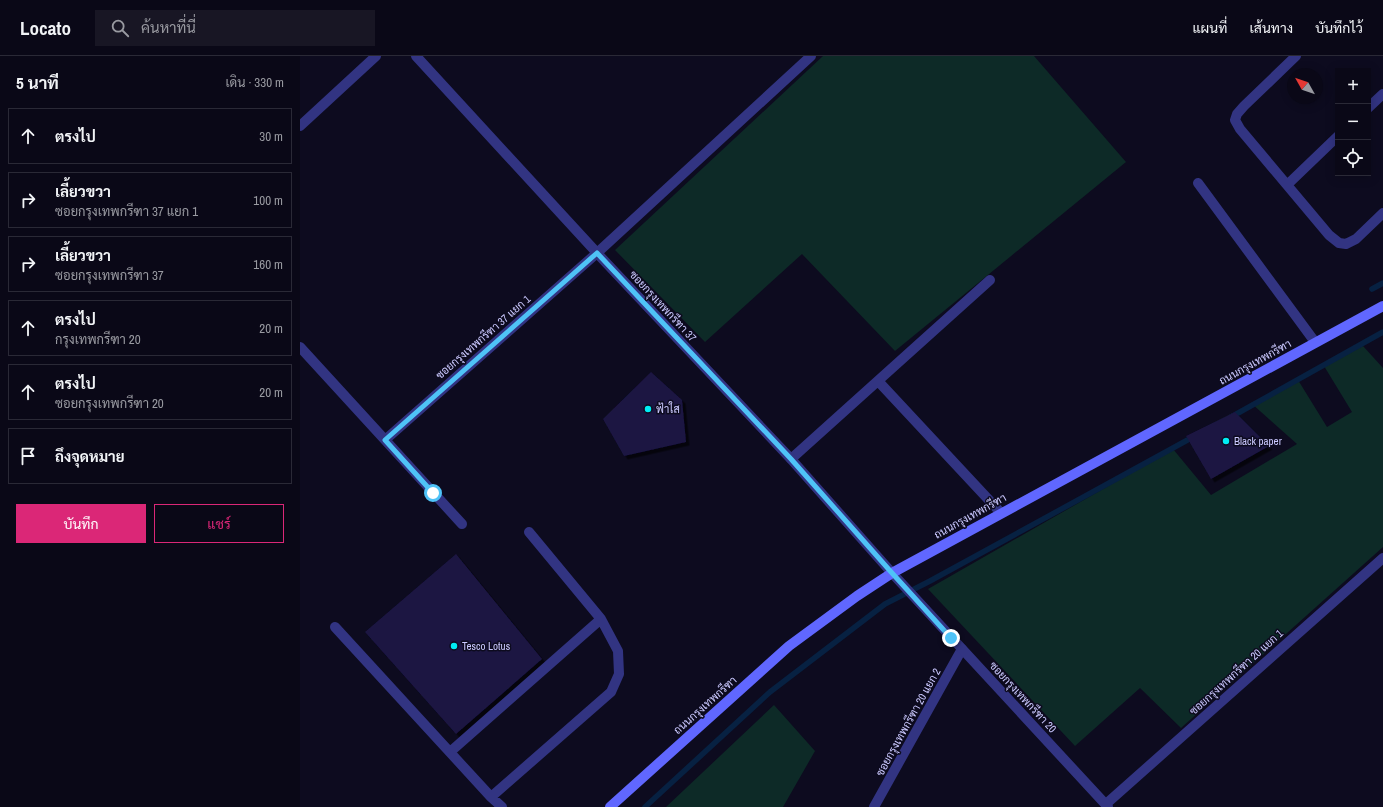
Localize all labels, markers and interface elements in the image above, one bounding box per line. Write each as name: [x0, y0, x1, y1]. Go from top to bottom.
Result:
search box: [95, 10, 375, 46]
text: Locato: [20, 15, 71, 41]
icon: search: [109, 17, 131, 39]
text: ค้นหาที่นี่: [141, 17, 196, 38]
text: แผนที่: [1192, 19, 1227, 37]
text: เส้นทาง: [1249, 19, 1293, 37]
text: บันทึกไว้: [1315, 19, 1363, 37]
north arrow: [1287, 68, 1323, 104]
map controls: [1335, 68, 1371, 176]
button: +: [1335, 68, 1371, 104]
text: 5 นาที: [16, 71, 59, 94]
text: เดิน · 330 m: [225, 74, 284, 91]
button: −: [1335, 104, 1371, 140]
icon: ahead: [17, 125, 39, 147]
text: ตรงไป: [55, 126, 96, 147]
text: 30 m: [259, 128, 283, 145]
button: locate: [1335, 140, 1371, 176]
text: เลี้ยวขวา: [55, 181, 111, 202]
icon: right: [17, 189, 39, 211]
text: 100 m: [253, 192, 283, 209]
text: ซอยกรุงเทพกรีฑา 37 แยก 1: [55, 203, 198, 220]
text: เลี้ยวขวา: [55, 245, 111, 266]
icon: right: [17, 253, 39, 275]
text: 160 m: [253, 256, 283, 273]
text: ซอยกรุงเทพกรีฑา 37: [55, 267, 164, 284]
street label: ซอยกรุงเทพกรีฑา 37: [625, 267, 700, 346]
street label: ซอยกรุงเทพกรีฑา 37 แยก 1: [432, 291, 535, 384]
text: ตรงไป: [55, 309, 96, 330]
icon: ahead: [17, 317, 39, 339]
text: 20 m: [259, 320, 283, 337]
text: กรุงเทพกรีฑา 20: [55, 331, 141, 348]
street label: ถนนกรุงเทพกรีฑา: [1216, 336, 1295, 389]
text: ตรงไป: [55, 373, 96, 394]
icon: ahead: [17, 381, 39, 403]
text: 20 m: [259, 384, 283, 401]
text: ซอยกรุงเทพกรีฑา 20: [55, 395, 164, 412]
place label: ฟ้าใส: [656, 401, 680, 416]
marker: ฟ้าใส: [643, 404, 653, 414]
place label: Black paper: [1234, 434, 1282, 448]
marker: Black paper: [1221, 436, 1231, 446]
icon: arrive: [17, 445, 39, 467]
text: ถึงจุดหมาย: [55, 446, 125, 467]
route start: [424, 484, 442, 502]
street label: ถนนกรุงเทพกรีฑา: [931, 490, 1010, 543]
button: บันทึก: [16, 504, 146, 543]
button: แชร์: [154, 504, 284, 543]
street label: ซอยกรุงเทพกรีฑา 20 แยก 1: [1186, 626, 1287, 719]
route end: [942, 629, 960, 647]
place label: Tesco Lotus: [462, 639, 511, 653]
marker: Tesco Lotus: [449, 641, 459, 651]
street label: ซอยกรุงเทพกรีฑา 20: [985, 658, 1060, 737]
street label: ซอยกรุงเทพกรีฑา 20 แยก 2: [872, 665, 945, 779]
street label: ถนนกรุงเทพกรีฑา: [670, 672, 741, 739]

